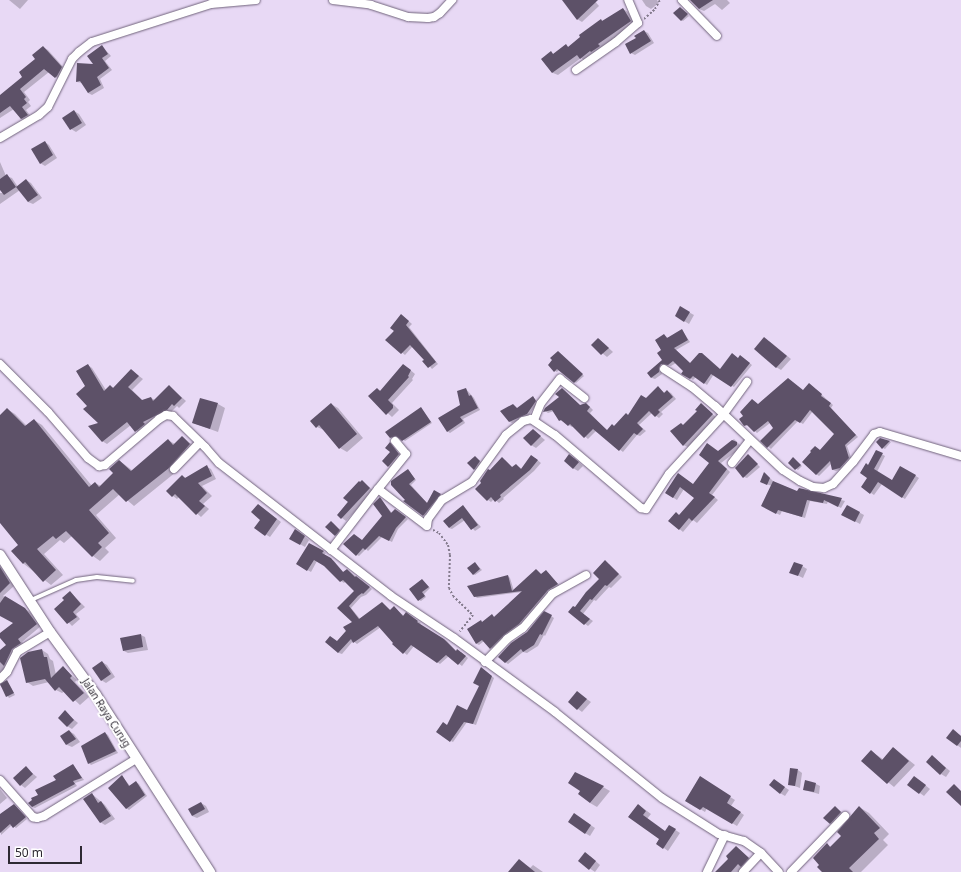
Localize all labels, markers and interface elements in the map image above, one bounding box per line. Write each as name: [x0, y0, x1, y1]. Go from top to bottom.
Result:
street label: Jalan Raya Curug: [79, 676, 133, 750]
scale bar: [10, 838, 84, 864]
text: 50 m: [15, 844, 43, 861]

